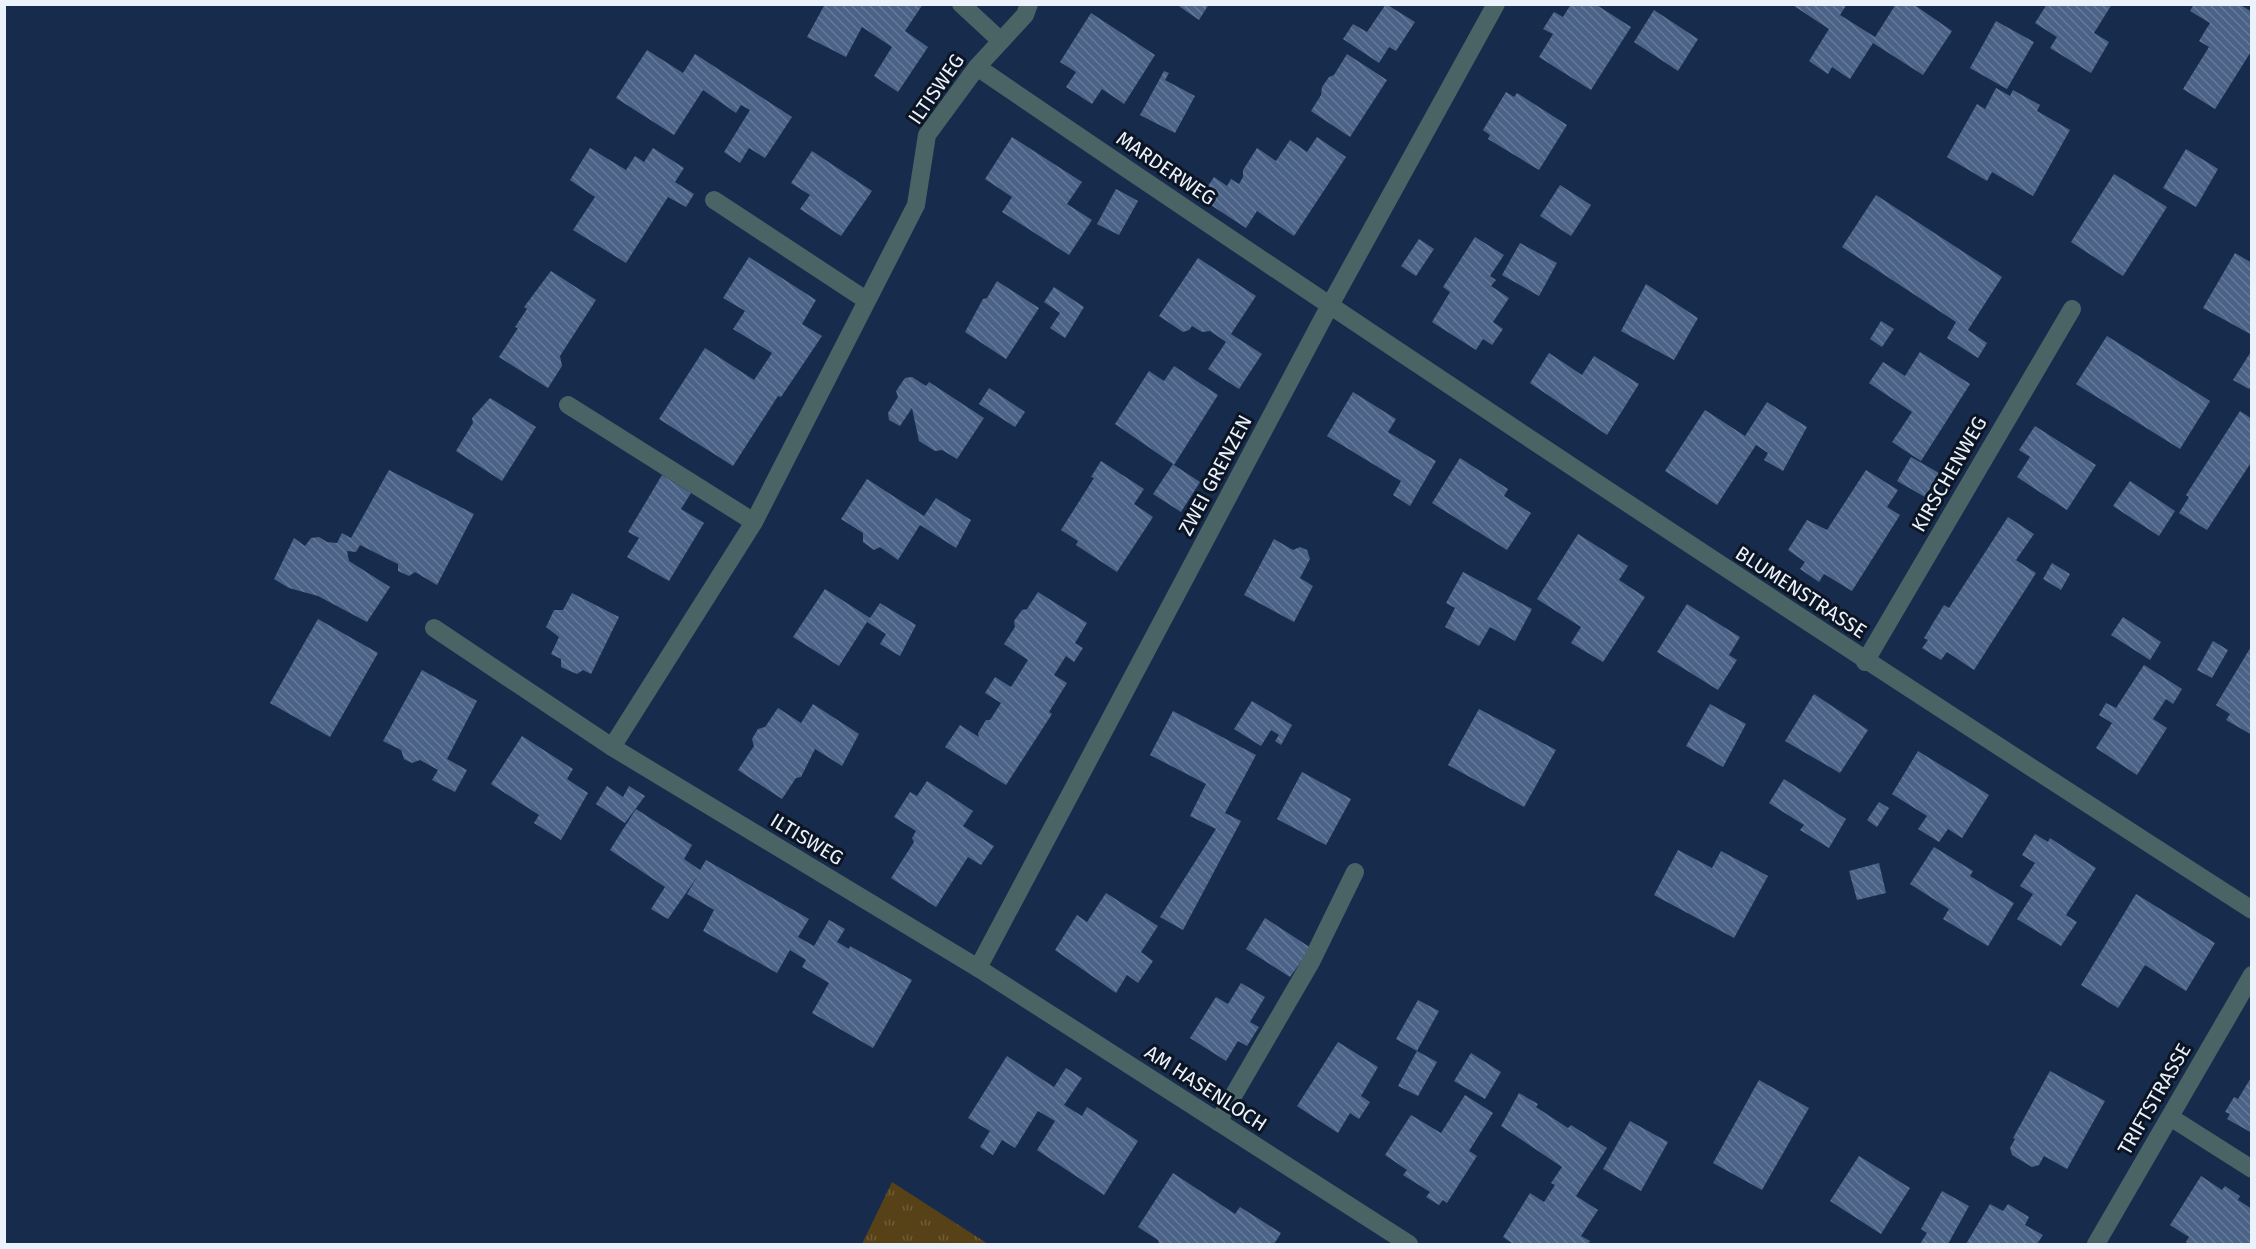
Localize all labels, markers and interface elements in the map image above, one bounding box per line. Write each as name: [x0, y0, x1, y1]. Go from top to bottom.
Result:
street label: ILTISWEG: [903, 49, 969, 129]
street label: MARDERWEG: [1112, 126, 1220, 210]
street label: ZWEI GRENZEN: [1173, 411, 1257, 539]
street label: KIRSCHENWEG: [1906, 412, 1992, 536]
street label: BLUMENSTRASSE: [1731, 541, 1871, 643]
street label: ILTISWEG: [766, 808, 848, 870]
street label: TRIFTSTRASSE: [2112, 1039, 2196, 1159]
street label: AM HASENLOCH: [1141, 1040, 1271, 1136]

